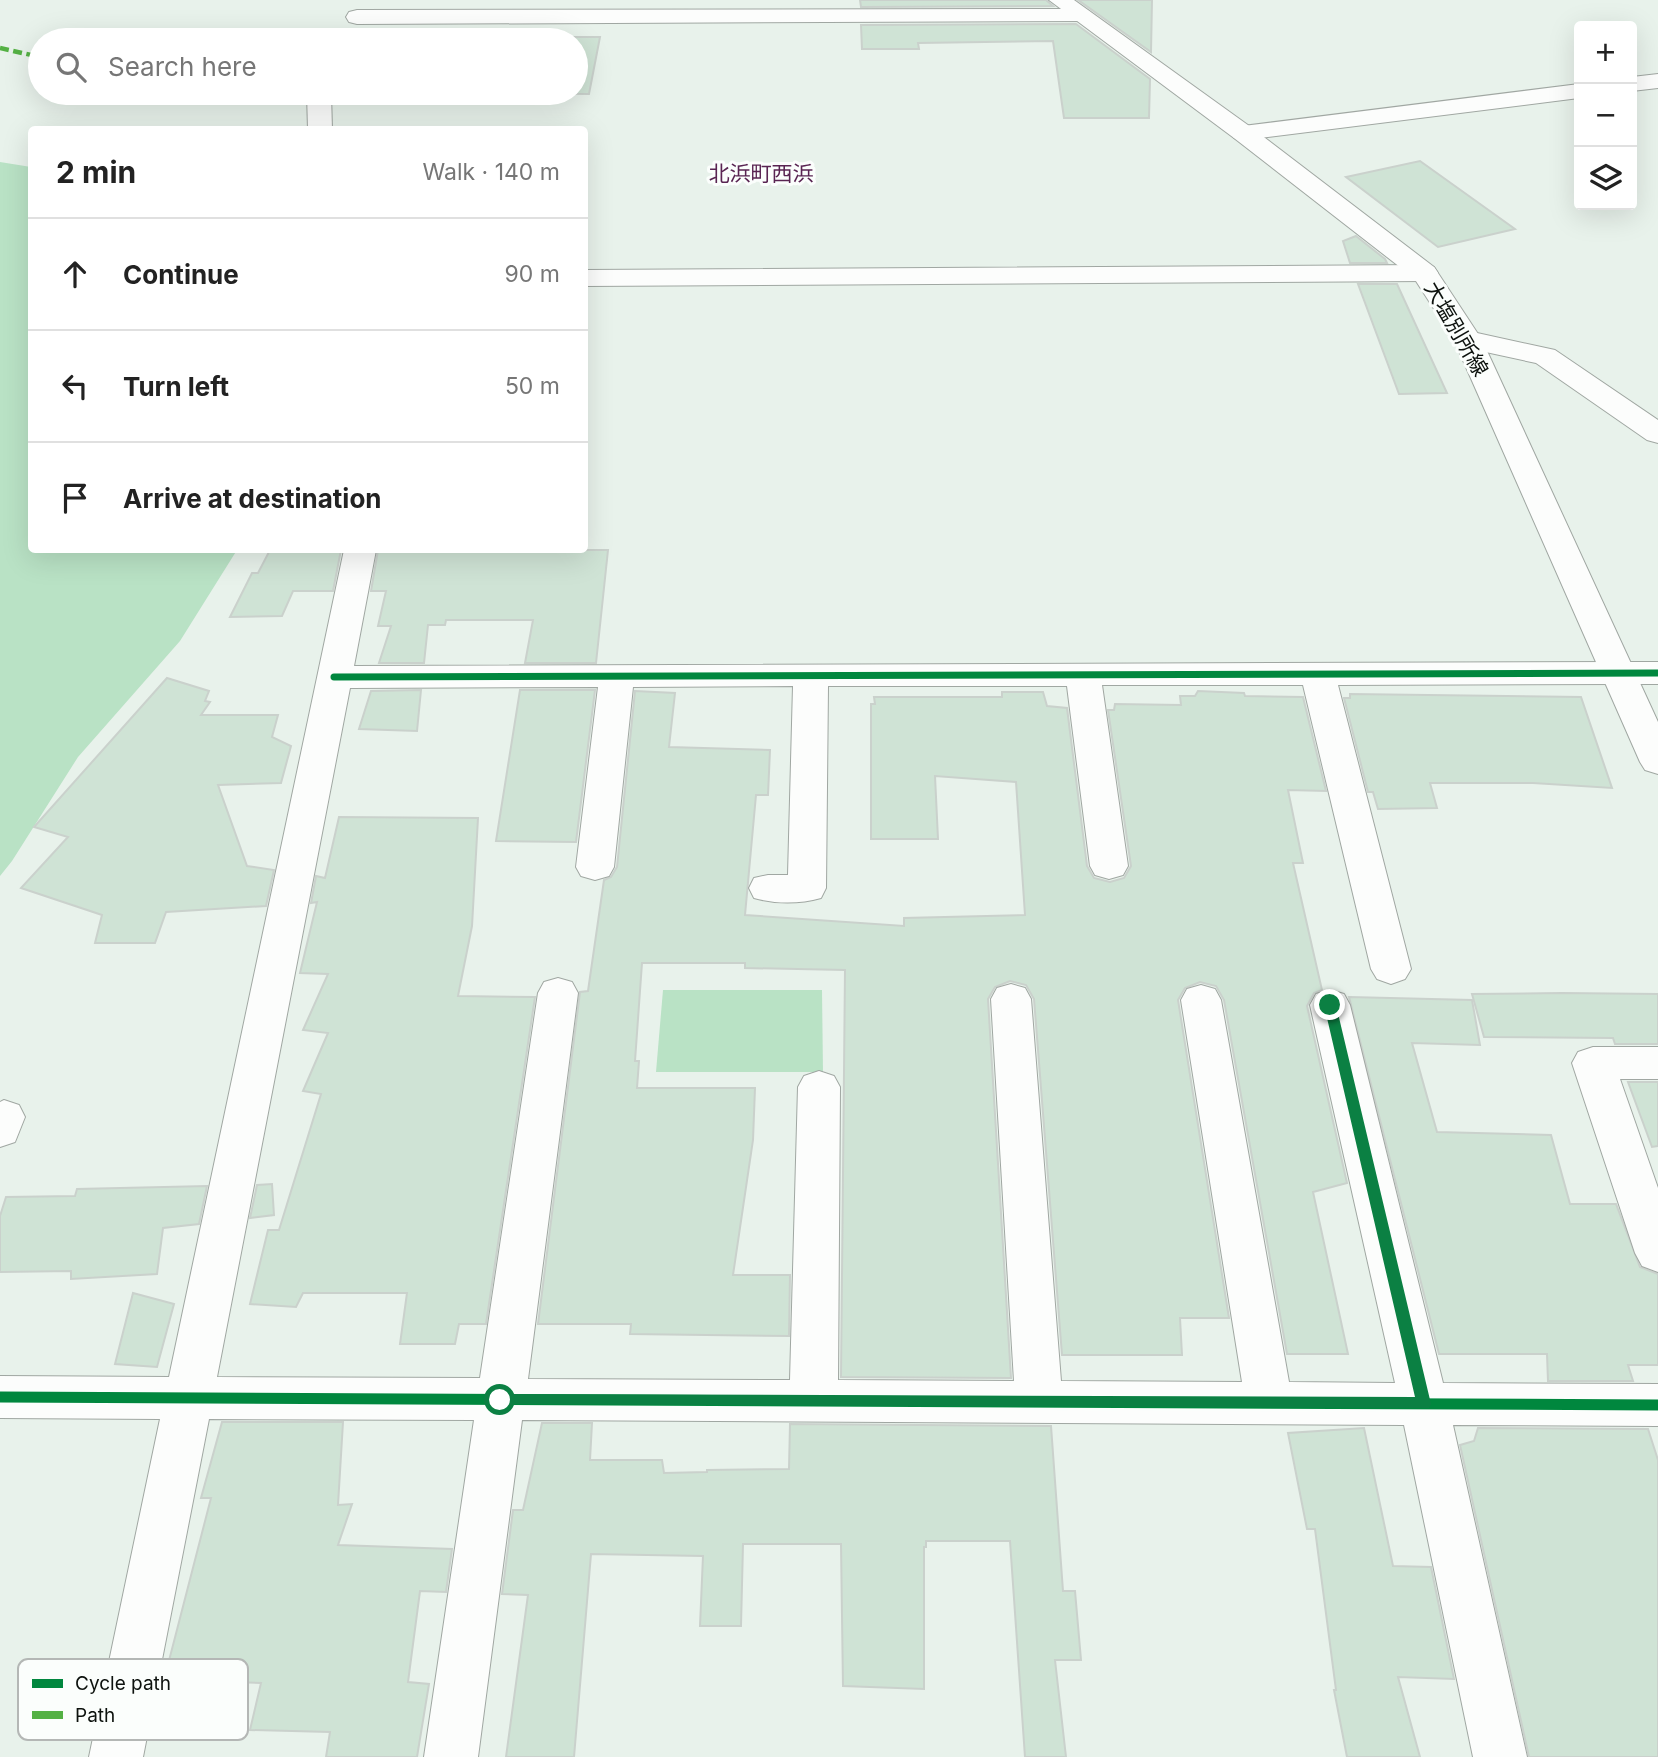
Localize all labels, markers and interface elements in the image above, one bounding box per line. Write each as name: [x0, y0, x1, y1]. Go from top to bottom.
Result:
map controls: [1574, 21, 1637, 210]
button: +: [1574, 21, 1637, 84]
search box: [28, 28, 588, 105]
icon: search: [52, 48, 90, 86]
text: Search here: [108, 51, 257, 82]
button: −: [1574, 84, 1637, 147]
button: layers: [1574, 147, 1637, 210]
text: 2 min: [56, 154, 136, 190]
text: Walk · 140 m: [422, 158, 560, 186]
district label: 北浜町西浜: [709, 161, 814, 186]
icon: ahead: [56, 255, 94, 293]
text: Continue: [123, 259, 239, 290]
text: 90 m: [505, 260, 560, 288]
street label: 大塩別所線: [1419, 277, 1494, 380]
icon: left: [56, 367, 94, 405]
text: Turn left: [123, 371, 229, 402]
text: 50 m: [505, 372, 560, 400]
icon: arrive: [56, 479, 94, 517]
text: Arrive at destination: [123, 483, 382, 514]
route end: [1314, 989, 1345, 1020]
route start: [484, 1384, 515, 1415]
legend: [18, 1659, 248, 1740]
text: Cycle path: [75, 1672, 171, 1695]
text: Path: [75, 1704, 115, 1727]

